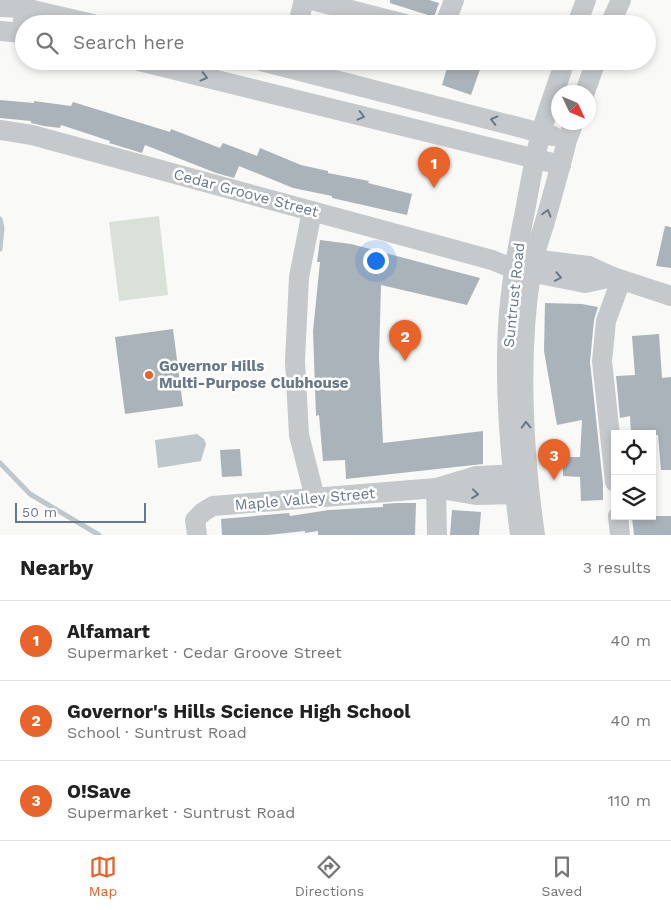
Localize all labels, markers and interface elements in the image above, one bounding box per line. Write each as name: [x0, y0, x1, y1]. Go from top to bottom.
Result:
search box: [15, 15, 656, 70]
icon: search: [33, 29, 61, 57]
text: Search here: [73, 31, 184, 54]
one-way arrow: [199, 71, 208, 82]
north arrow: [551, 85, 596, 130]
one-way arrow: [357, 110, 366, 121]
one-way arrow: [491, 116, 499, 126]
pin: 1: [418, 147, 450, 188]
street label: Cedar Groove Street: [172, 165, 321, 221]
one-way arrow: [541, 209, 552, 217]
street label: Suntrust Road: [500, 242, 528, 348]
your location: [363, 248, 389, 274]
one-way arrow: [554, 272, 563, 282]
pin: 2: [389, 320, 421, 361]
place label: Governor Hills Multi-Purpose Clubhouse: [159, 357, 349, 392]
marker: Governor Hills Multi-Purpose Clubhouse: [143, 369, 155, 381]
one-way arrow: [520, 421, 531, 429]
map controls: [611, 430, 656, 520]
button: locate: [611, 430, 656, 475]
pin: 3: [538, 439, 570, 480]
button: layers: [611, 475, 656, 520]
street label: Maple Valley Street: [234, 484, 377, 514]
one-way arrow: [471, 488, 479, 499]
scale bar: [15, 500, 146, 523]
text: 50 m: [22, 504, 57, 520]
text: Nearby: [20, 555, 93, 580]
text: 3 results: [583, 558, 651, 577]
text: Alfamart: [67, 620, 150, 643]
text: 1: [33, 631, 39, 650]
text: 40 m: [611, 631, 651, 650]
text: Supermarket · Cedar Groove Street: [67, 643, 342, 662]
text: Governor's Hills Science High School: [67, 700, 411, 723]
text: 2: [31, 711, 41, 730]
text: 40 m: [611, 711, 651, 730]
text: School · Suntrust Road: [67, 723, 247, 742]
text: O!Save: [67, 780, 131, 803]
text: 3: [31, 791, 41, 810]
text: 110 m: [608, 791, 651, 810]
text: Supermarket · Suntrust Road: [67, 803, 295, 822]
tab: Map: [89, 853, 117, 899]
tab: Directions: [295, 853, 364, 899]
tab: Saved: [542, 853, 582, 899]

